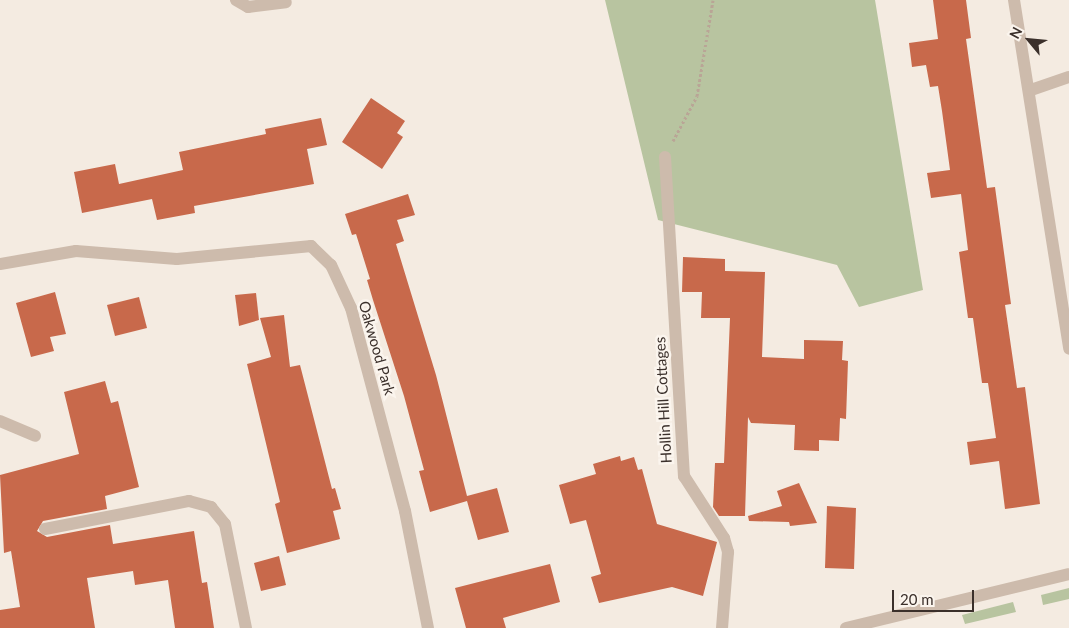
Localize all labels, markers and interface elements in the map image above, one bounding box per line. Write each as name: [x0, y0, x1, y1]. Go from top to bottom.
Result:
north arrow: [1004, 15, 1054, 65]
text: N: [1005, 24, 1025, 41]
street label: Oakwood Park: [355, 299, 399, 397]
street label: Hollin Hill Cottages: [651, 336, 675, 464]
scale bar: [894, 580, 976, 612]
text: 20 m: [900, 590, 934, 608]

